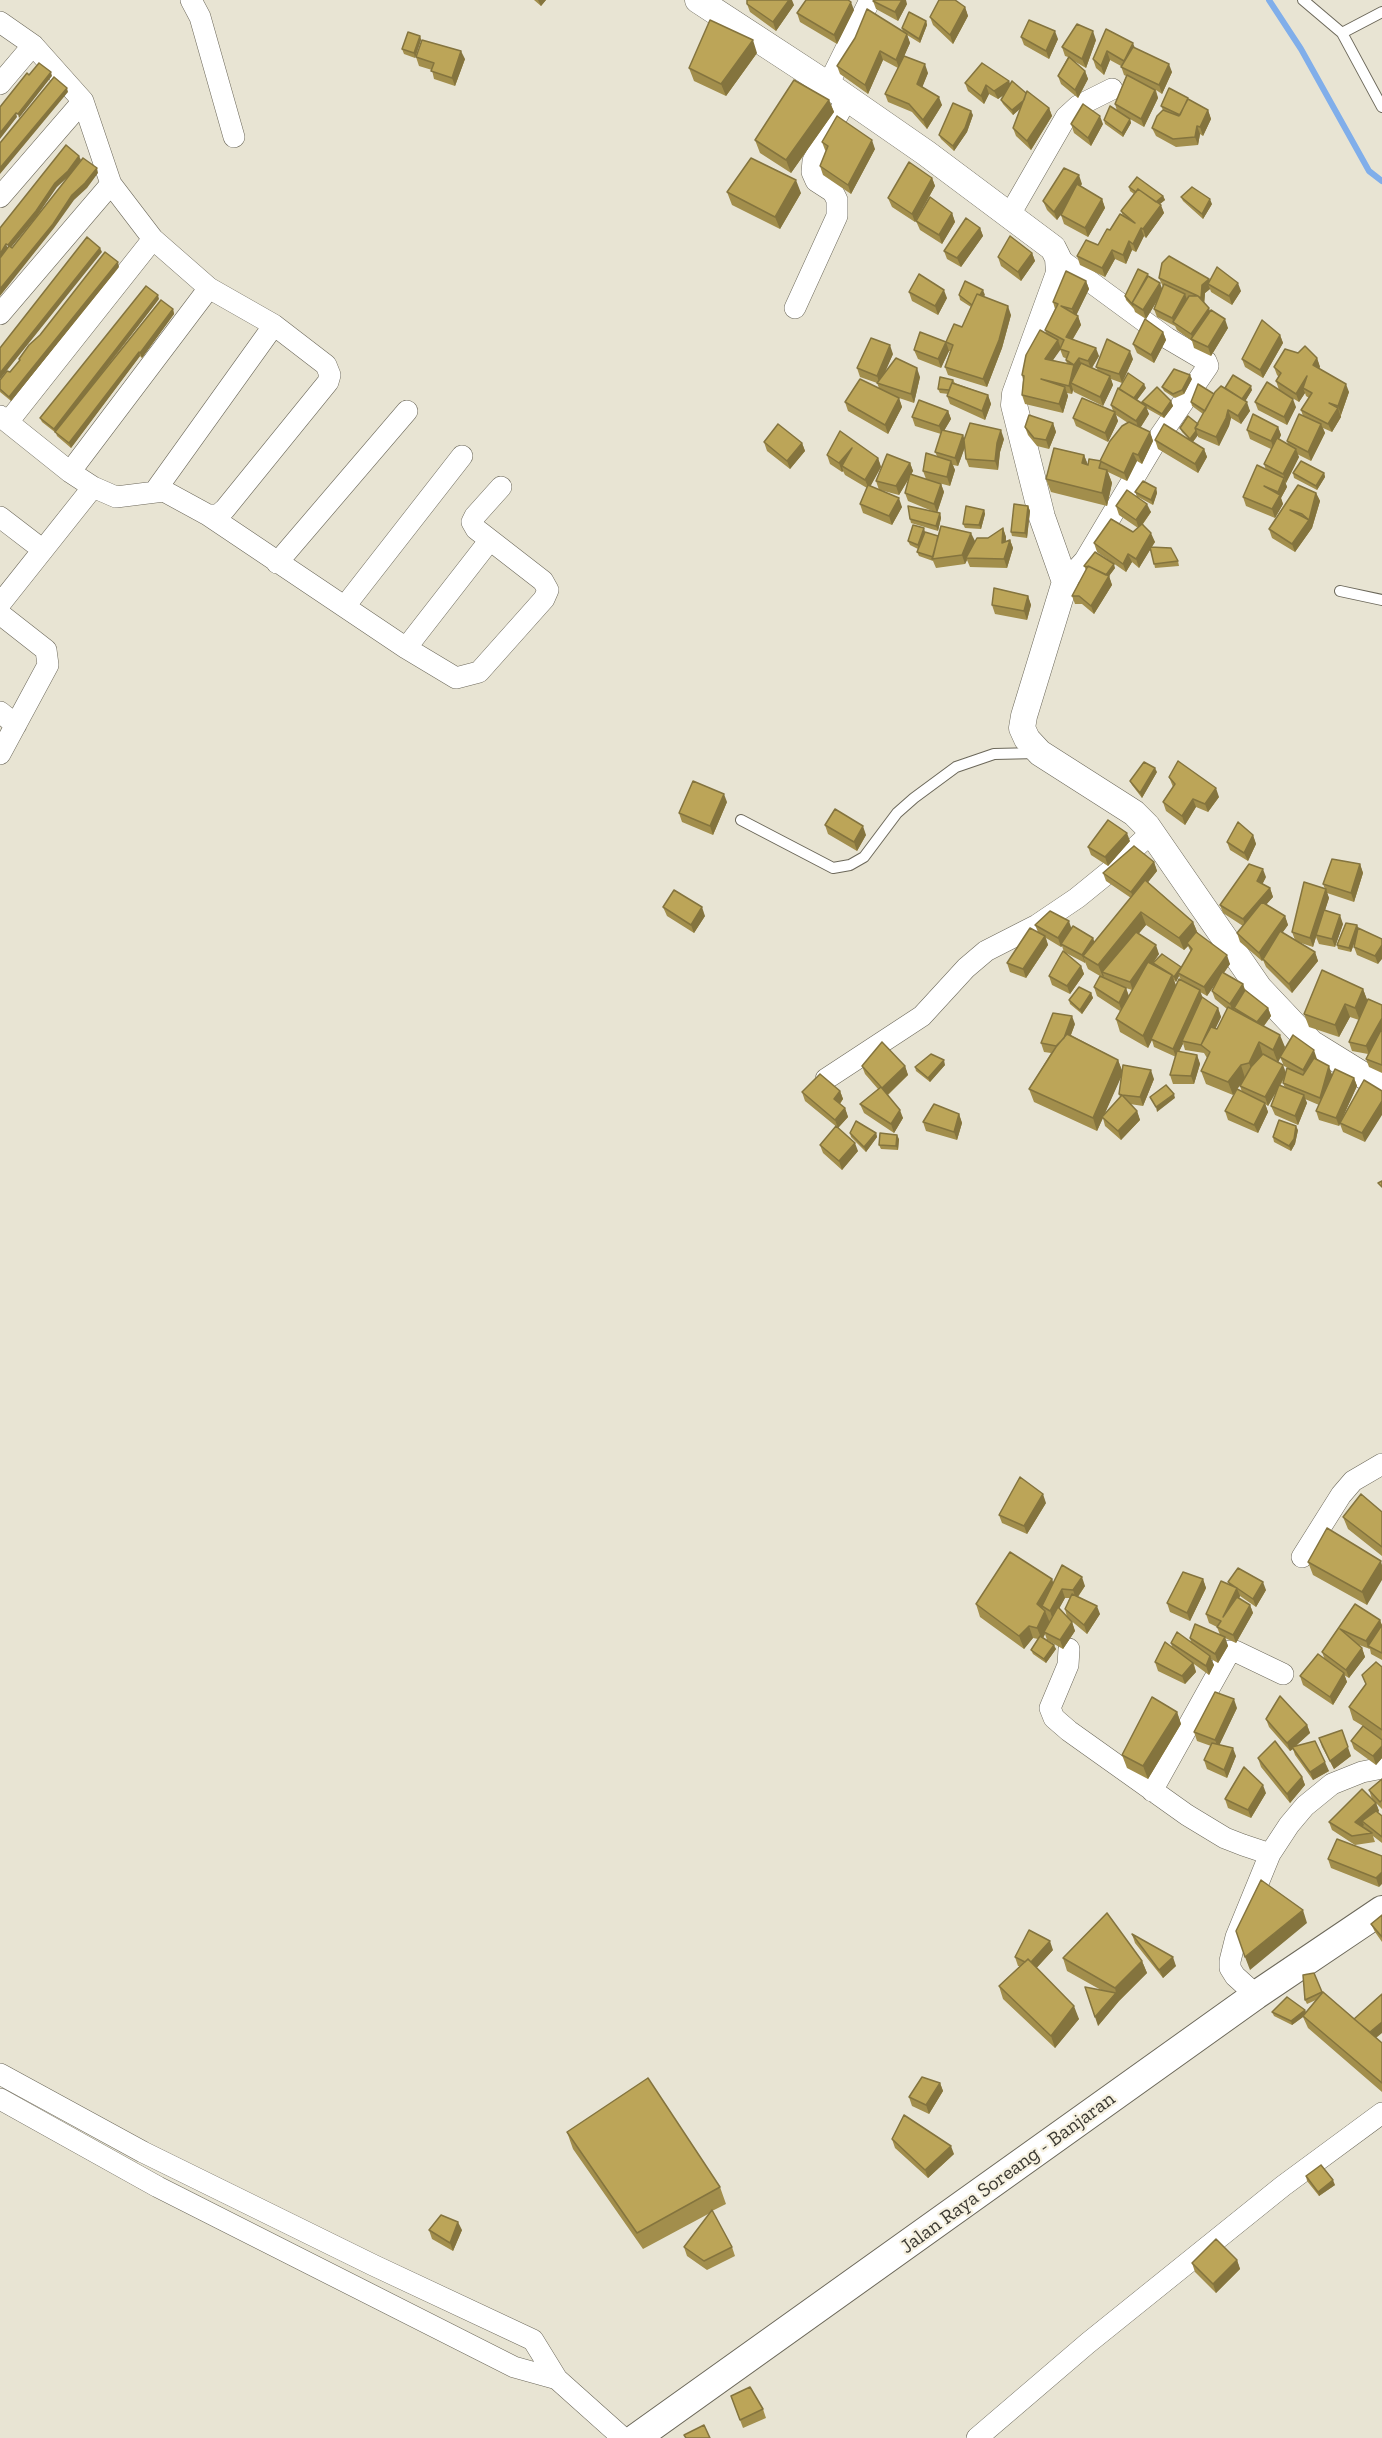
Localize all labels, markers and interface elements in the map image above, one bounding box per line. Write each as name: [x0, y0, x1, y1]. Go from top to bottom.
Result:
street label: Jalan Raya Soreang - Banjaran: [896, 2087, 1120, 2259]

